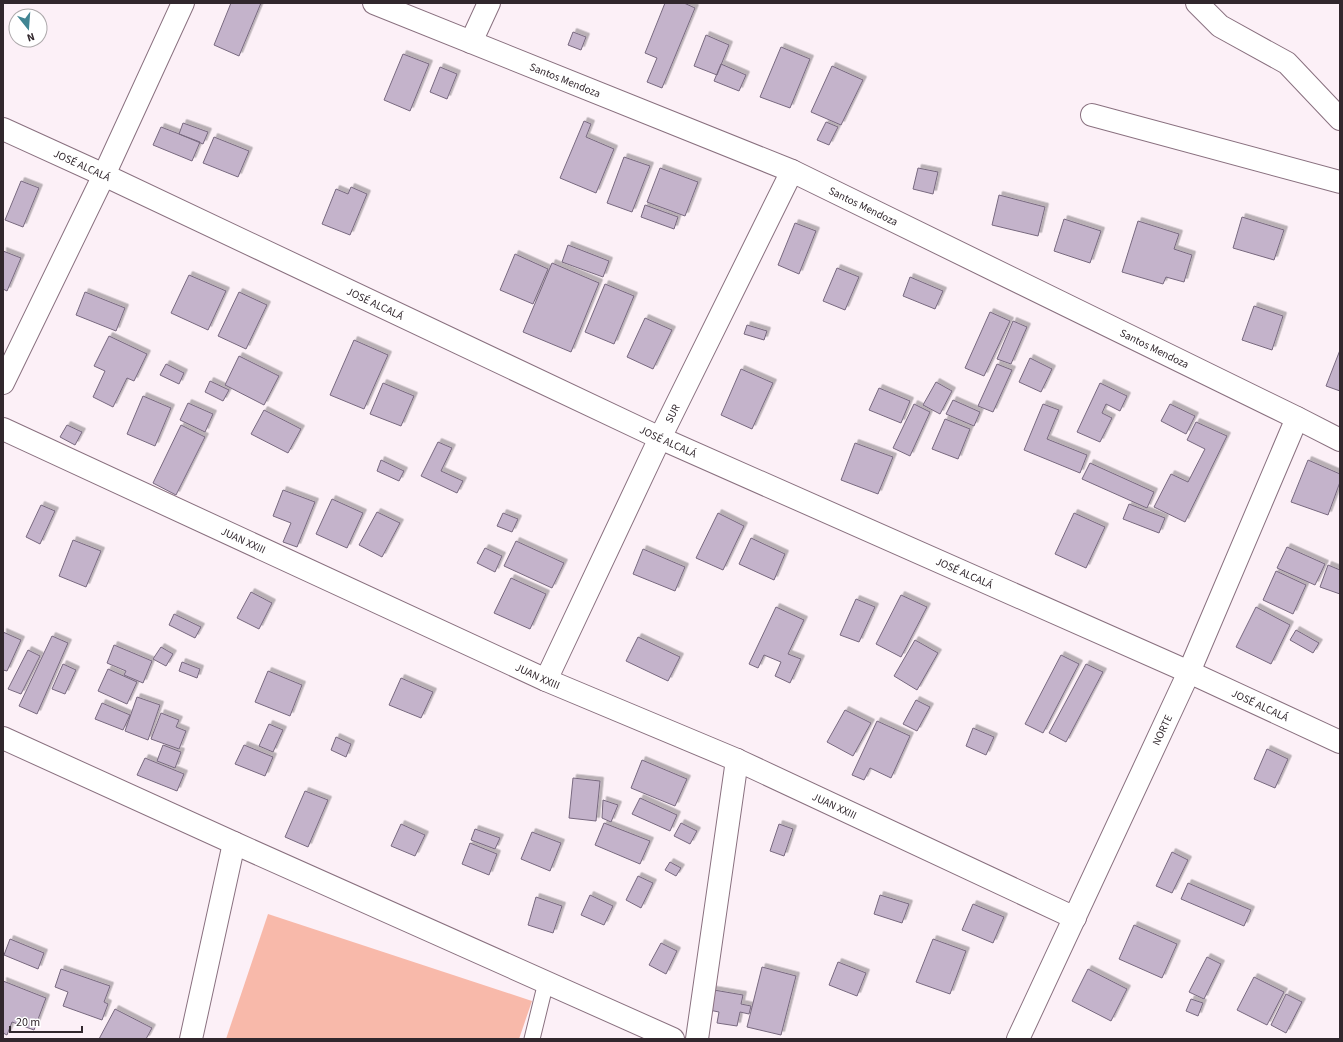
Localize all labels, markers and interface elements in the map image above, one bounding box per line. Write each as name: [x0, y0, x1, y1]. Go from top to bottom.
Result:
north arrow: [8, 8, 48, 48]
text: N: [25, 29, 36, 45]
street label: Santos Mendoza: [527, 59, 603, 101]
street label: JOSÉ ALCALÁ: [51, 146, 113, 185]
street label: Santos Mendoza: [826, 183, 901, 229]
street label: JOSÉ ALCALÁ: [344, 283, 406, 323]
street label: Santos Mendoza: [1117, 325, 1192, 372]
street label: SUR: [661, 401, 683, 425]
street label: JOSÉ ALCALÁ: [637, 422, 699, 461]
street label: JUAN XXIII: [219, 523, 268, 557]
street label: JOSÉ ALCALÁ: [933, 553, 996, 592]
street label: JUAN XXIII: [513, 659, 562, 693]
street label: JOSÉ ALCALÁ: [1229, 685, 1291, 725]
street label: NORTE: [1148, 712, 1176, 748]
street label: JUAN XXIII: [810, 789, 859, 822]
scale bar: [10, 1008, 82, 1034]
text: 20 m: [16, 1014, 40, 1031]

